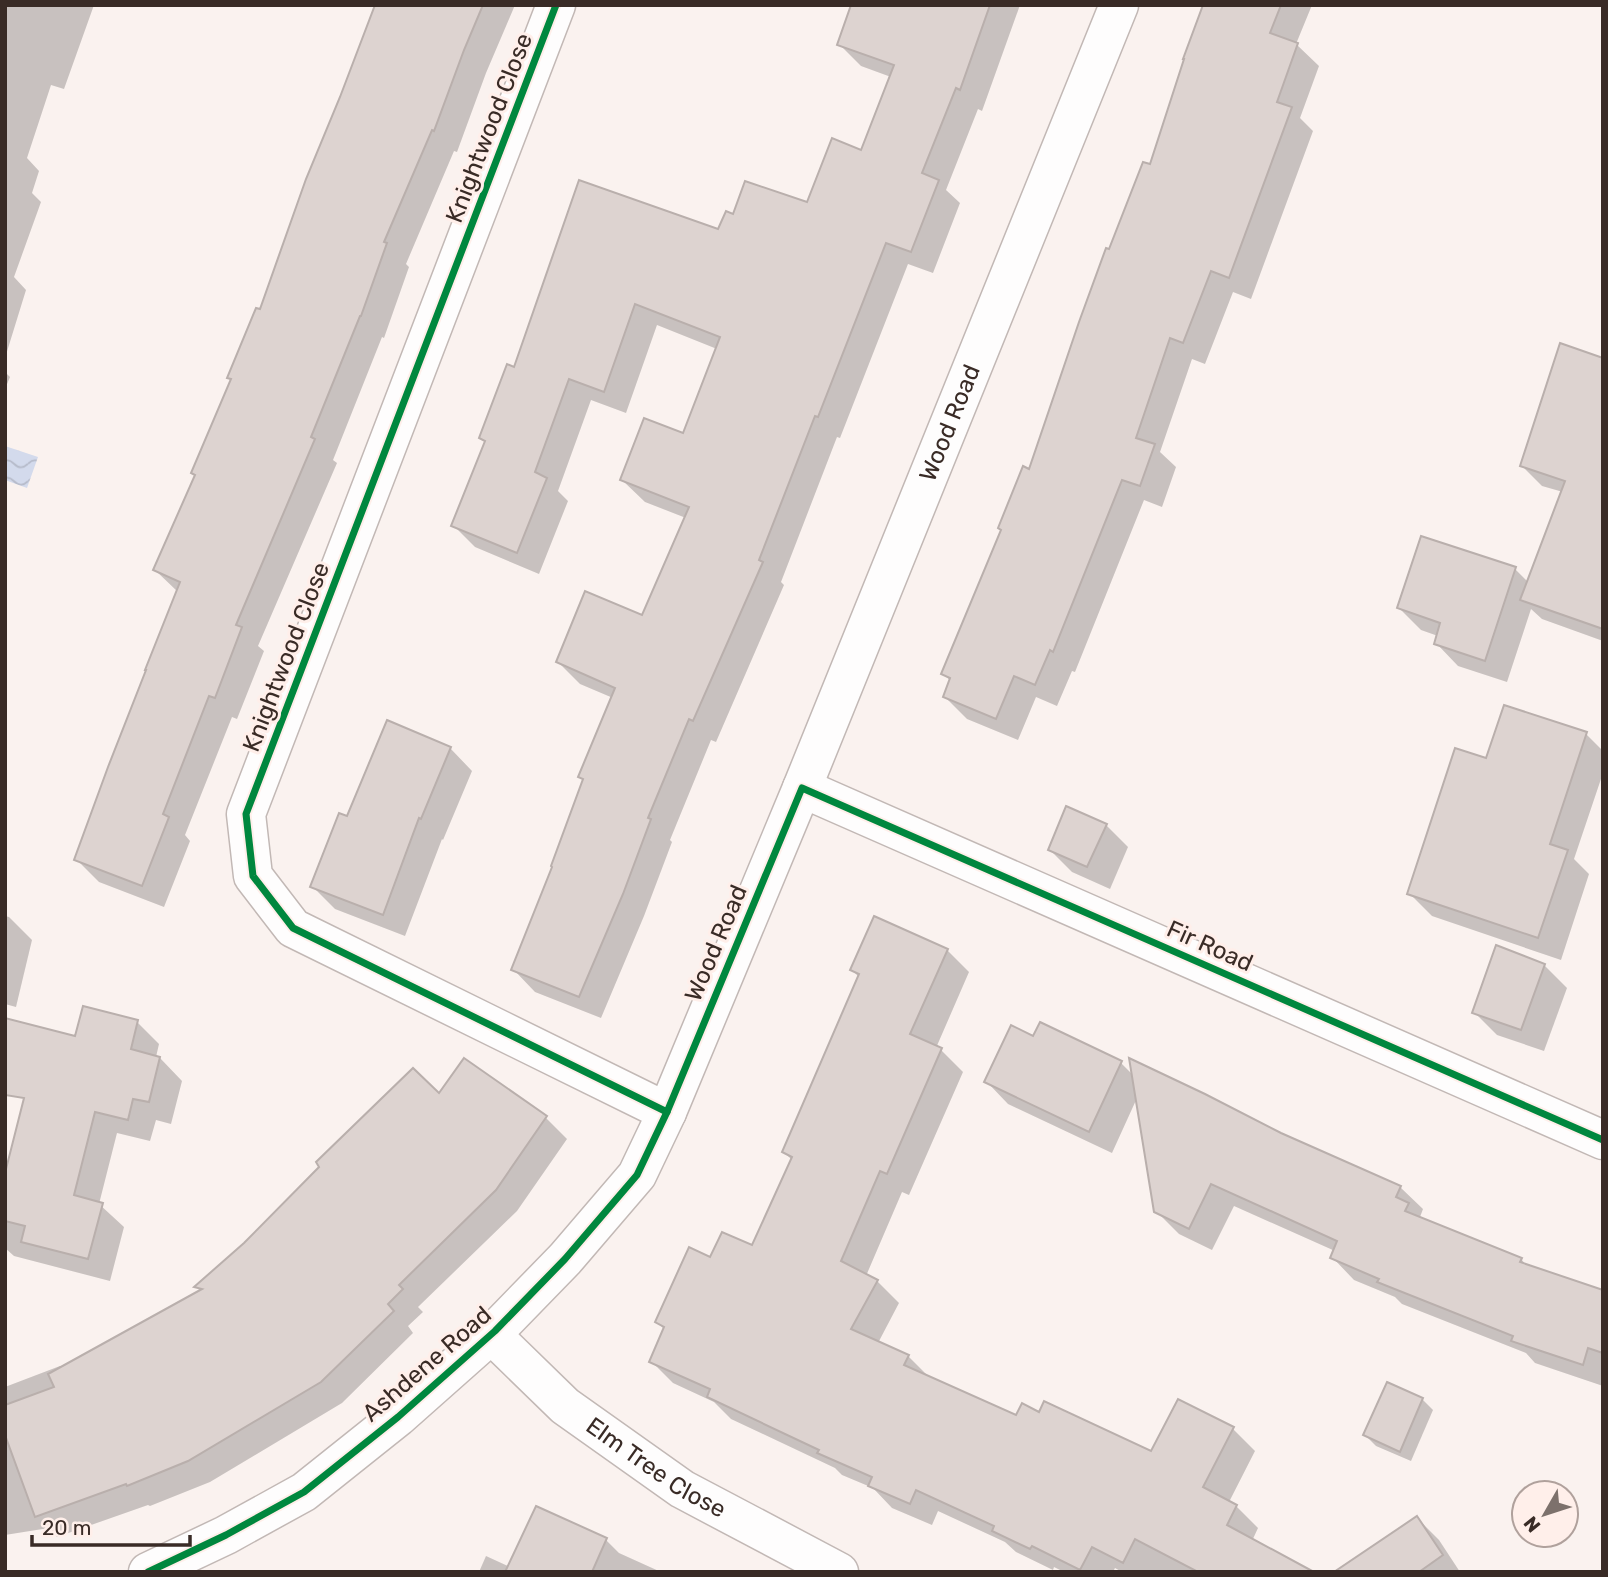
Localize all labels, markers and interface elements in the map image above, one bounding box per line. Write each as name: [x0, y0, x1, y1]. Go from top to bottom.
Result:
street label: Knightwood Close: [440, 29, 538, 227]
street label: Wood Road: [914, 360, 986, 485]
street label: Knightwood Close: [237, 558, 335, 756]
street label: Wood Road: [679, 881, 753, 1005]
street label: Fir Road: [1163, 915, 1257, 977]
street label: Ashdene Road: [357, 1300, 497, 1428]
street label: Elm Tree Close: [581, 1411, 731, 1524]
north arrow: [1510, 1479, 1580, 1549]
scale bar: [32, 1504, 189, 1548]
text: N: [1519, 1512, 1545, 1537]
text: 20 m: [42, 1515, 91, 1540]

